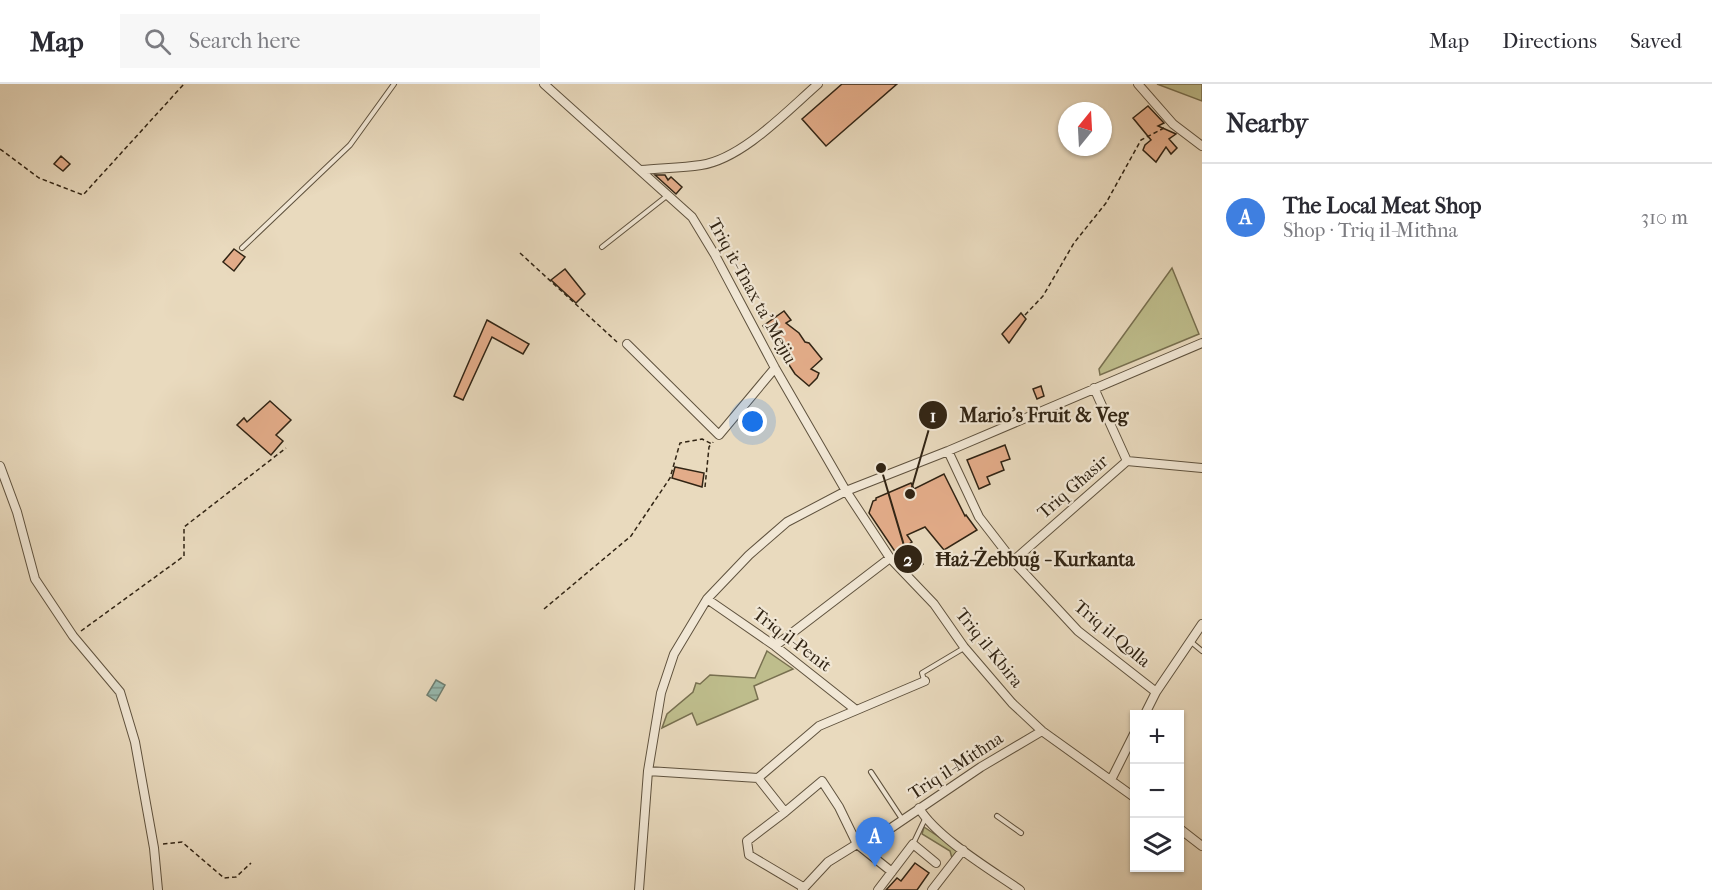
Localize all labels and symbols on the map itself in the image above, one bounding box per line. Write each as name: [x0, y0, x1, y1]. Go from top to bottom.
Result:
north arrow: [1058, 102, 1112, 156]
street label: Triq it-Tnax ta' Mejju: [703, 215, 801, 367]
callout: Mario's Fruit & Veg: [918, 396, 1141, 434]
text: Mario's Fruit & Veg: [959, 404, 1130, 427]
text: 1: [930, 406, 936, 427]
your location: [738, 407, 767, 436]
street label: Triq Għasir: [1033, 450, 1113, 523]
callout: Ħaż-Żebbuġ - Kurkanta: [893, 540, 1146, 578]
text: Ħaż-Żebbuġ - Kurkanta: [935, 546, 1135, 571]
text: 2: [903, 550, 913, 571]
street label: Triq il-Qolla: [1070, 596, 1155, 672]
street label: Triq il-Penit: [748, 604, 836, 677]
street label: Triq il-Kbira: [951, 604, 1028, 692]
street label: Triq il-Mitħna: [905, 727, 1007, 804]
pin: A: [856, 818, 894, 867]

